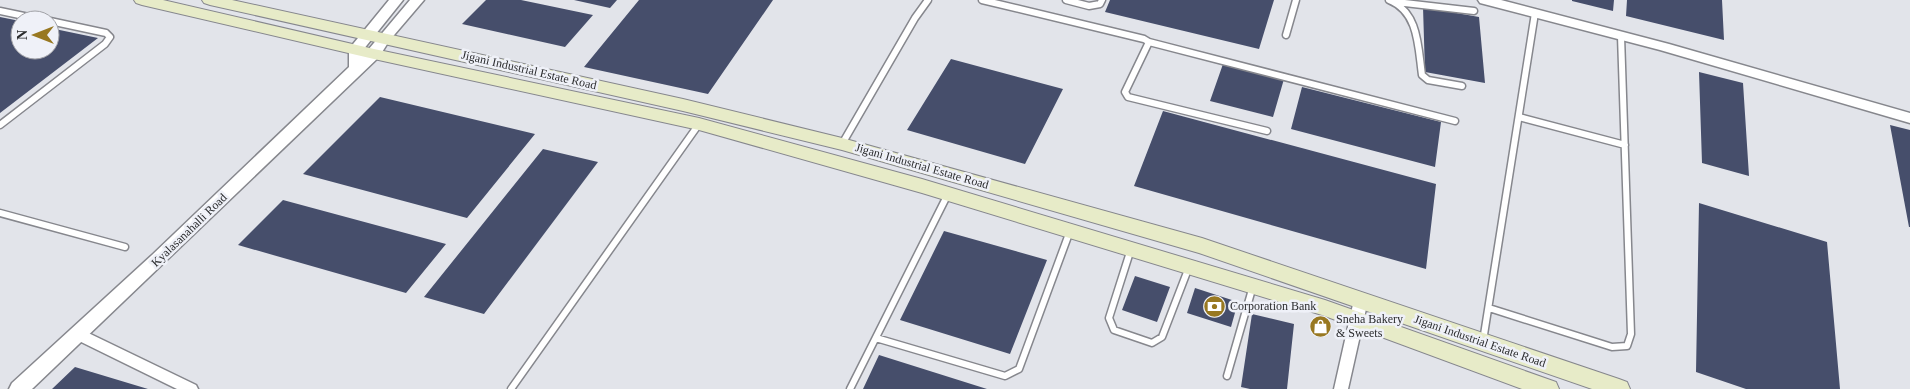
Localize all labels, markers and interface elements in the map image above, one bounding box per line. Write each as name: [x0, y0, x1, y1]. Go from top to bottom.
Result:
north arrow: [10, 10, 60, 60]
text: N: [15, 30, 30, 40]
street label: Jigani Industrial Estate Road: [460, 48, 598, 92]
street label: Jigani Industrial Estate Road: [854, 140, 990, 192]
street label: Kyalasanahalli Road: [148, 190, 230, 270]
bank icon: Corporation Bank: [1202, 294, 1226, 318]
place label: Corporation Bank: [1230, 299, 1316, 313]
place label: Sneha Bakery & Sweets: [1336, 312, 1403, 340]
street label: Jigani Industrial Estate Road: [1412, 312, 1548, 370]
shop icon: Sneha Bakery & Sweets: [1308, 314, 1332, 338]

